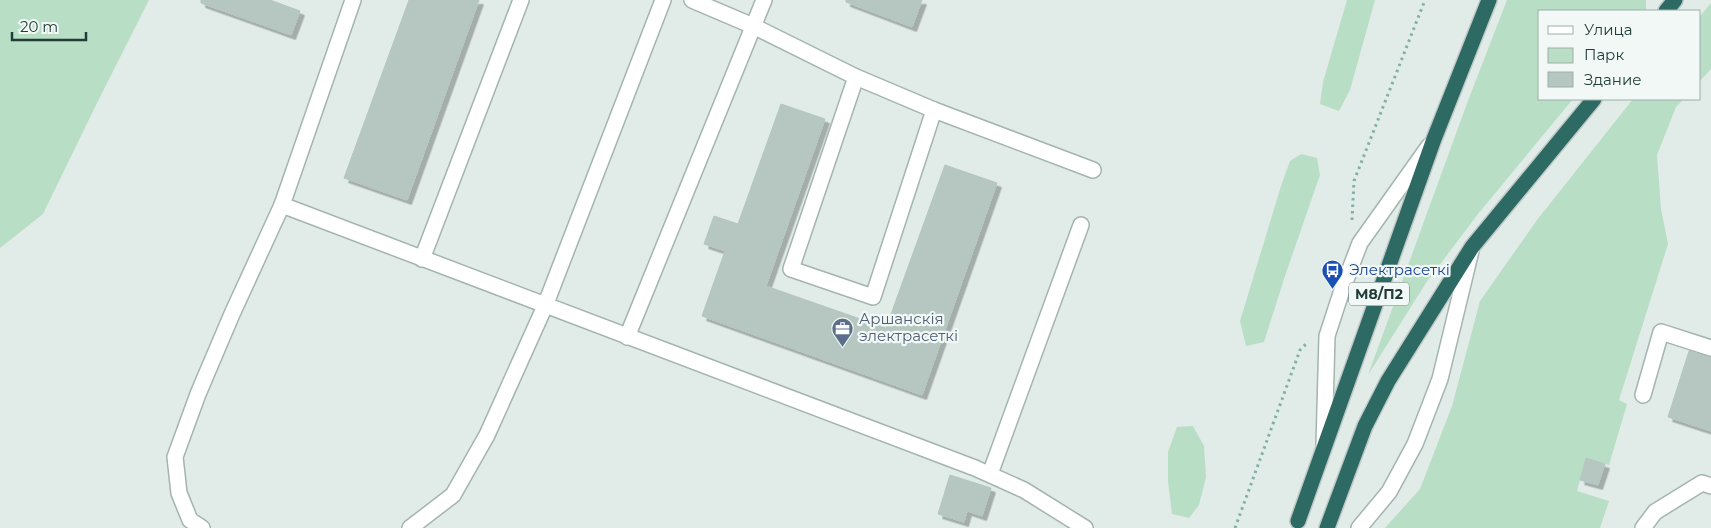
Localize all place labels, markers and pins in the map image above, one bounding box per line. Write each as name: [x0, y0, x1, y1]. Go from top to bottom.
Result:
bus stop icon: Электрасеткі: [1321, 258, 1345, 289]
place label: Электрасеткі: [1349, 260, 1450, 279]
place label: Аршанскія электрасеткі: [859, 309, 958, 345]
office icon: Аршанскія электрасеткі: [831, 316, 855, 347]

